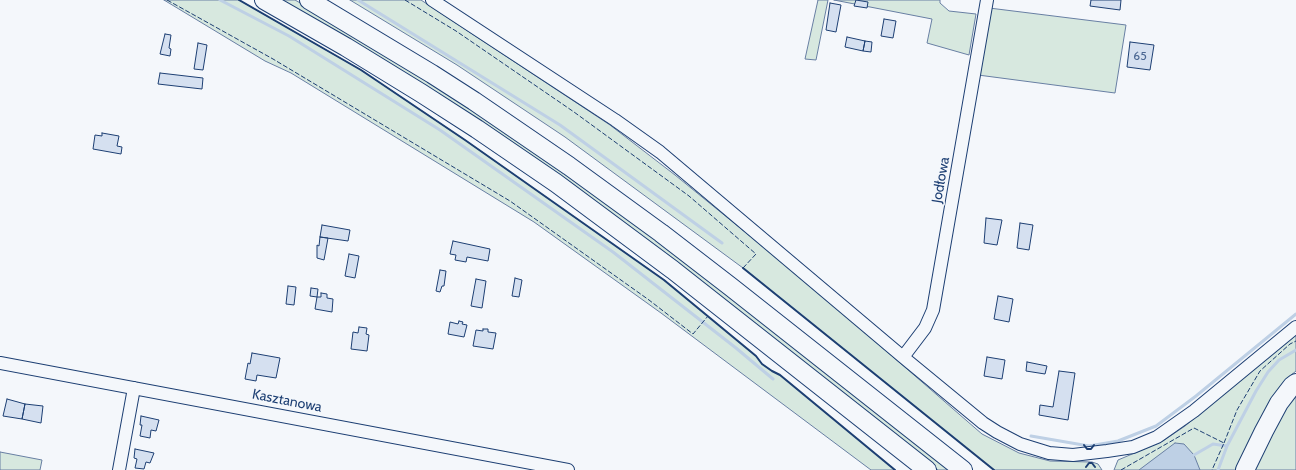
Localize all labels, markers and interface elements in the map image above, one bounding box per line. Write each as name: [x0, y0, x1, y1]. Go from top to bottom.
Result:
house number: 65: [1133, 49, 1147, 63]
street label: Jodłowa: [929, 156, 953, 204]
street label: Kasztanowa: [251, 386, 323, 416]

